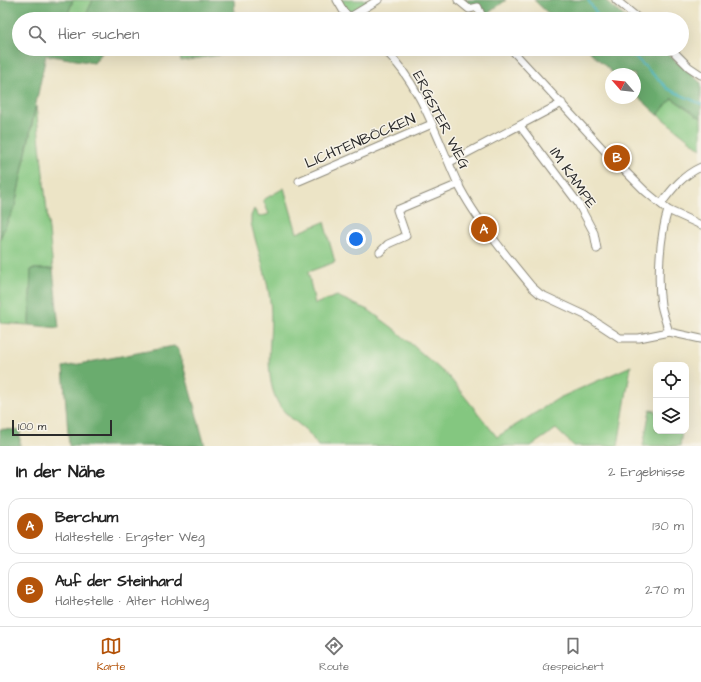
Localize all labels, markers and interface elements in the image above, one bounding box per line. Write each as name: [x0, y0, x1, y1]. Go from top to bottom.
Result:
search box: [12, 12, 689, 56]
icon: search: [26, 23, 48, 45]
text: Hier suchen: [58, 24, 139, 45]
street label: ERGSTER WEG: [407, 67, 475, 173]
north arrow: [605, 68, 641, 104]
street label: LICHTENBÖCKEN: [301, 108, 419, 174]
street label: IM KAMPE: [544, 143, 602, 213]
pin: B: [604, 143, 630, 173]
pin: A: [471, 214, 497, 244]
your location: [346, 229, 366, 249]
map controls: [653, 362, 689, 434]
button: locate: [653, 362, 689, 398]
button: layers: [653, 398, 689, 434]
scale bar: [12, 418, 112, 437]
text: 100 m: [18, 419, 46, 434]
text: In der Nähe: [16, 460, 105, 484]
text: 2 Ergebnisse: [608, 463, 685, 481]
text: Berchum: [55, 507, 118, 528]
text: A: [26, 517, 34, 535]
text: 130 m: [652, 517, 684, 535]
text: Haltestelle · Ergster Weg: [55, 528, 205, 546]
text: Auf der Steinhard: [55, 571, 182, 592]
text: B: [25, 581, 35, 599]
text: 270 m: [645, 581, 684, 599]
text: Haltestelle · Alter Hohlweg: [55, 592, 209, 610]
tab: Karte: [97, 635, 125, 674]
tab: Route: [319, 635, 349, 674]
tab: Gespeichert: [543, 635, 604, 674]

